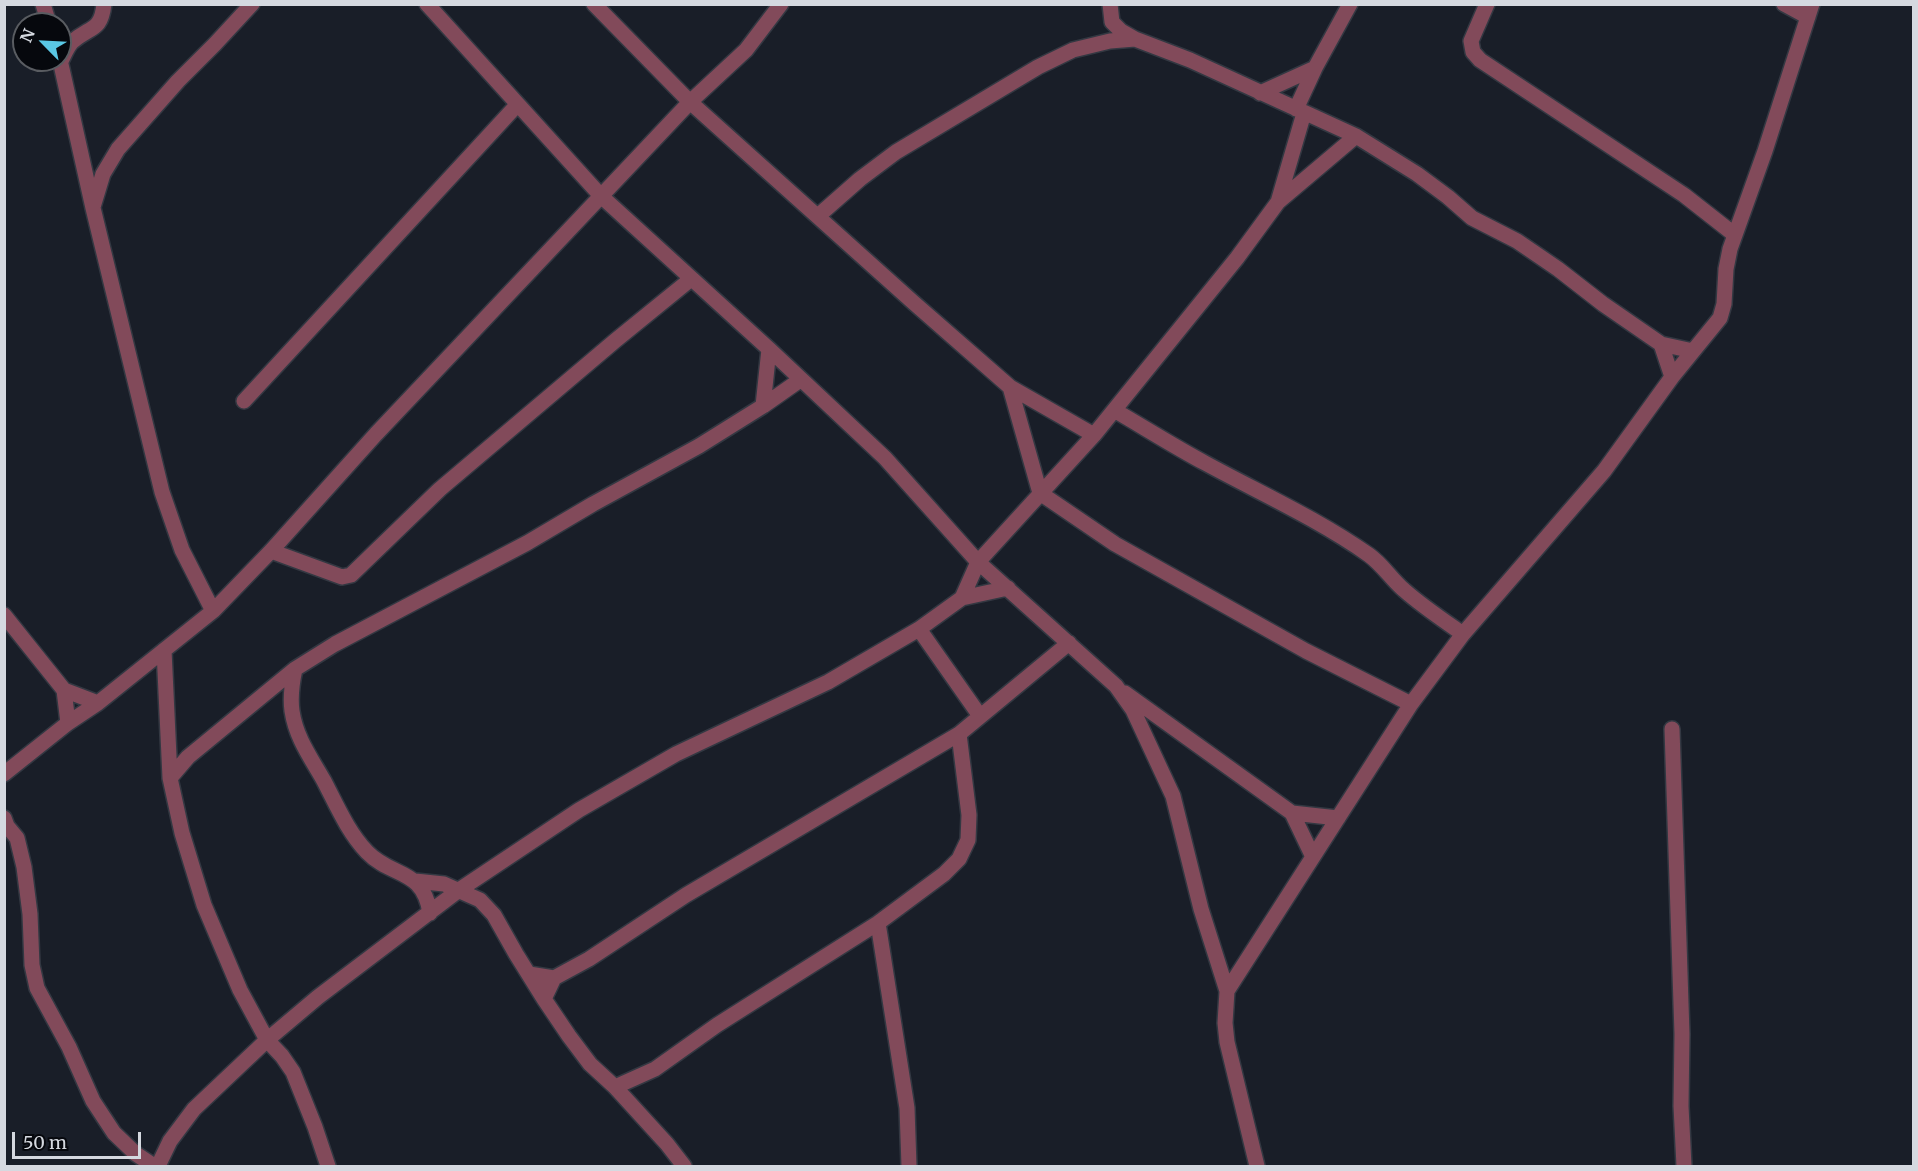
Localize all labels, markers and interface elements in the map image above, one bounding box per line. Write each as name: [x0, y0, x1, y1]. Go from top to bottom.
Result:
north arrow: [12, 12, 72, 72]
text: N: [16, 26, 39, 45]
scale bar: [15, 1120, 144, 1158]
text: 50 m: [23, 1131, 67, 1154]

